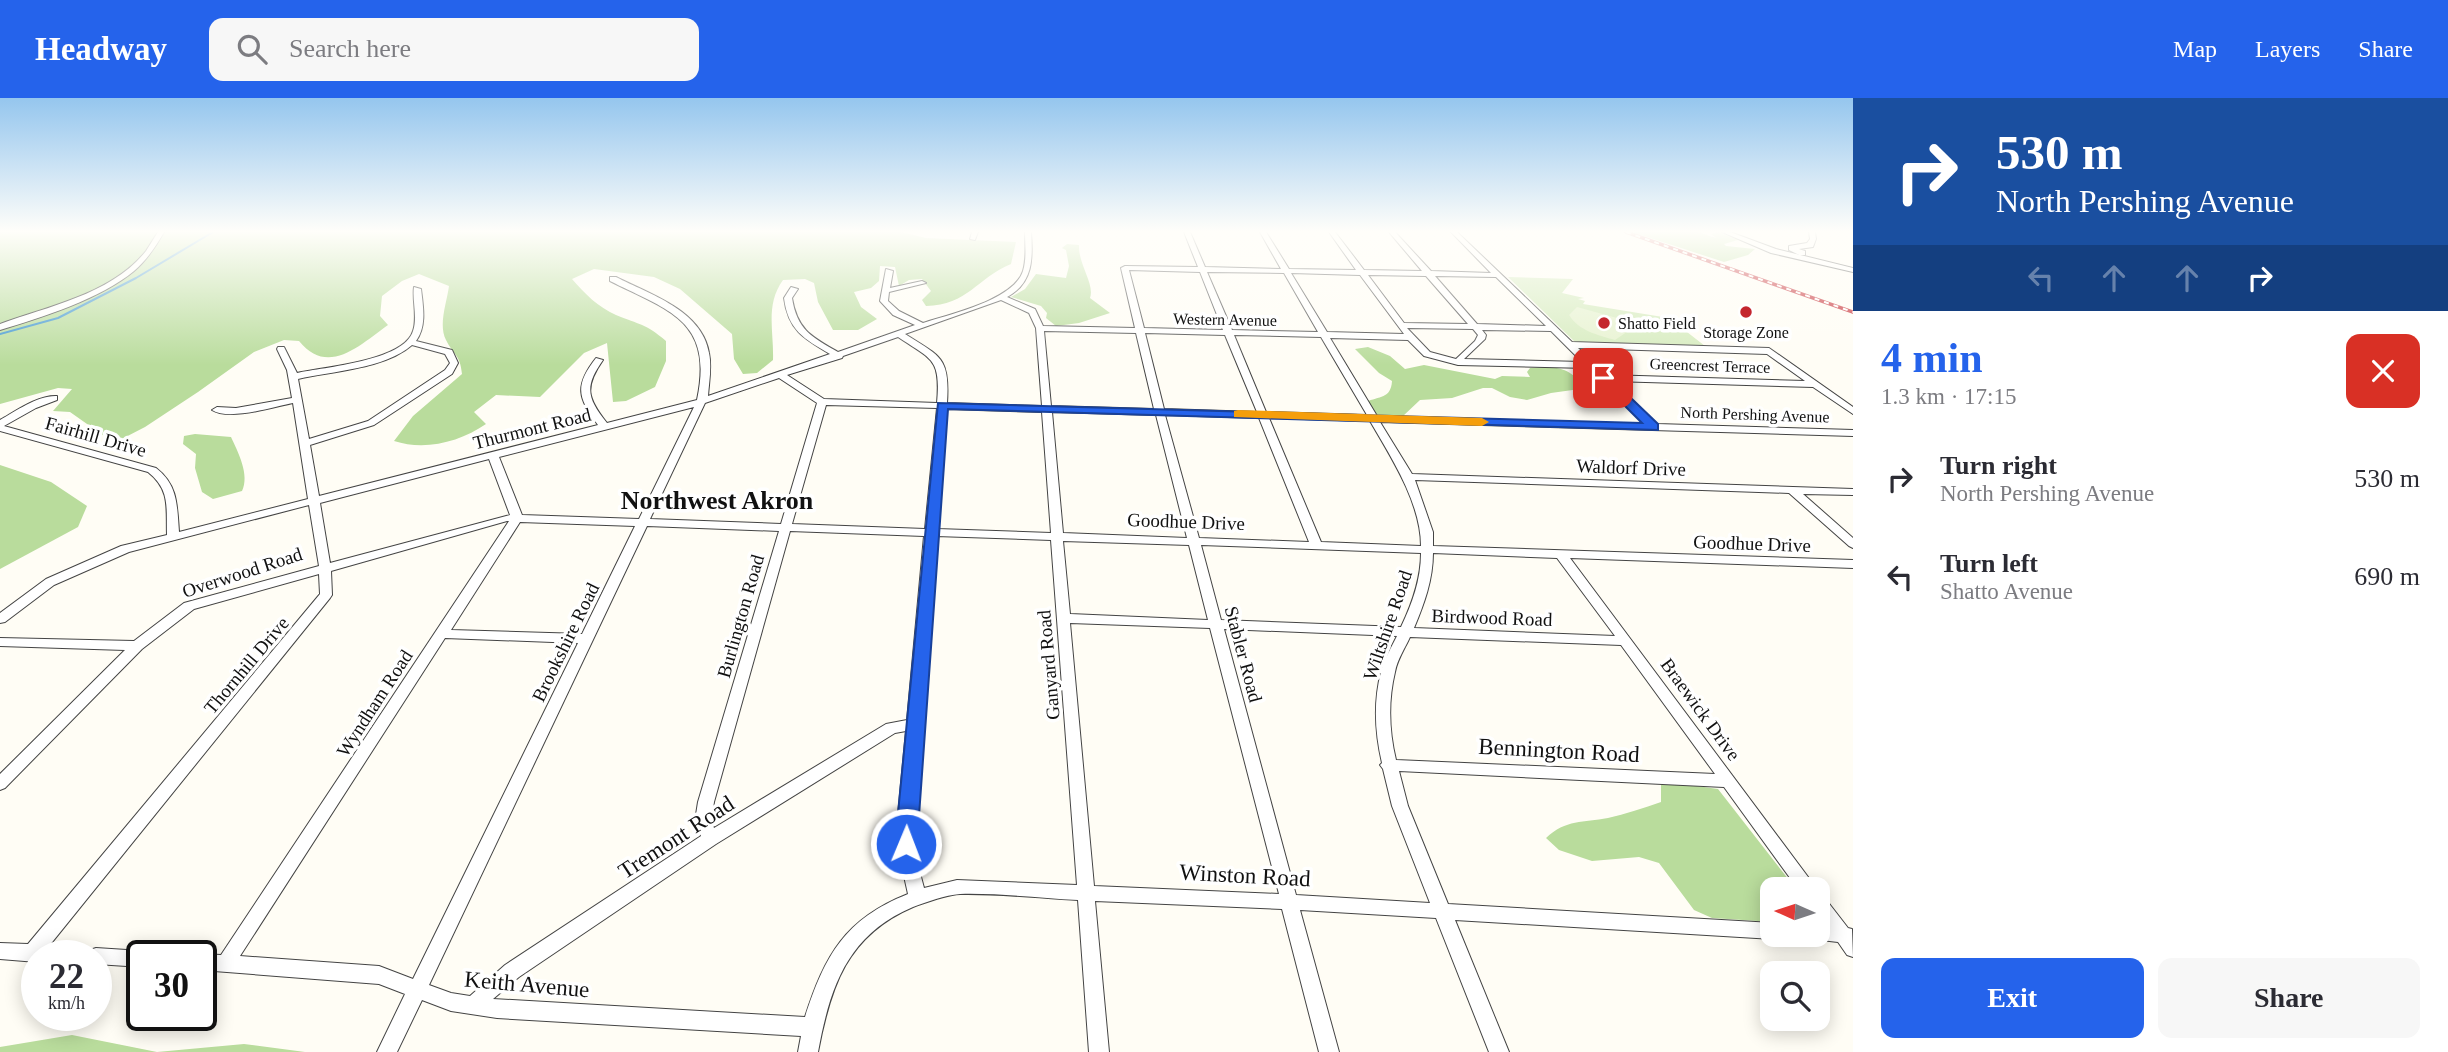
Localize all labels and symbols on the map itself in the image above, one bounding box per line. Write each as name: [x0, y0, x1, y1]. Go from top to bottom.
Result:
marker: Storage Zone: [1738, 304, 1754, 320]
street label: Western Avenue: [1173, 310, 1277, 329]
marker: Shatto Field: [1596, 315, 1612, 331]
place label: Shatto Field: [1618, 315, 1696, 332]
place label: Storage Zone: [1703, 324, 1789, 342]
pin: [1573, 348, 1633, 408]
street label: Greencrest Terrace: [1649, 355, 1771, 376]
street label: North Pershing Avenue: [1680, 403, 1830, 427]
street label: Thurmont Road: [471, 404, 594, 453]
street label: Fairhill Drive: [43, 412, 149, 461]
street label: Waldorf Drive: [1576, 455, 1686, 480]
district label: Northwest Akron: [621, 486, 814, 515]
street label: Goodhue Drive: [1127, 509, 1245, 534]
street label: Goodhue Drive: [1693, 531, 1811, 556]
street label: Overwood Road: [179, 543, 305, 602]
street label: Burlington Road: [713, 552, 768, 680]
street label: Wiltshire Road: [1359, 567, 1416, 683]
street label: Brookshire Road: [528, 579, 603, 705]
street label: Stabler Road: [1221, 604, 1267, 705]
street label: Birdwood Road: [1431, 605, 1553, 630]
street label: Ganyard Road: [1033, 609, 1064, 721]
street label: Thornhill Drive: [200, 613, 293, 718]
street label: Wyndham Road: [332, 646, 417, 761]
street label: Braewick Drive: [1657, 654, 1745, 764]
street label: Bennington Road: [1478, 734, 1641, 767]
street label: Tremont Road: [614, 791, 739, 884]
position arrow: [869, 807, 943, 881]
street label: Winston Road: [1179, 860, 1312, 891]
north arrow: [1760, 877, 1830, 947]
speed limit sign: 30: [126, 940, 217, 1031]
street label: Keith Avenue: [463, 967, 591, 1002]

